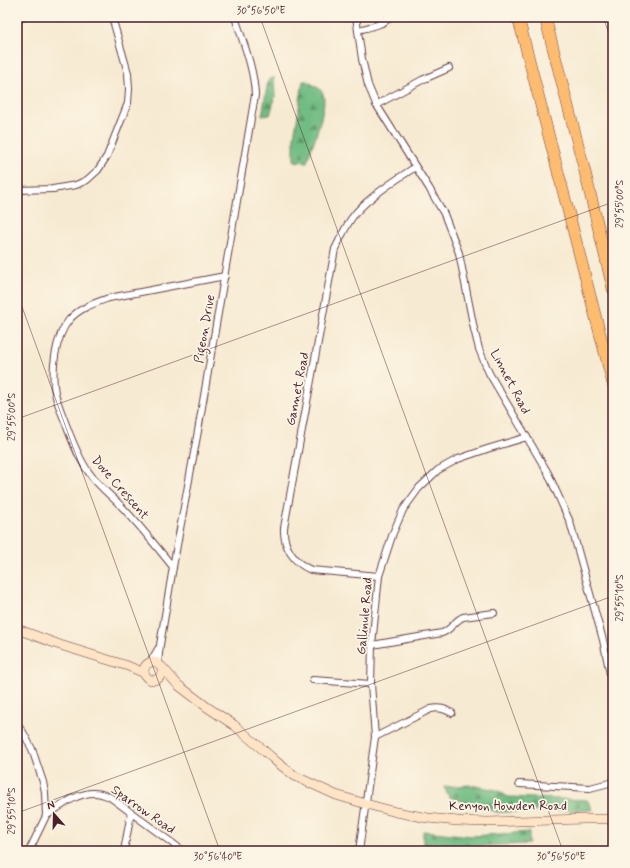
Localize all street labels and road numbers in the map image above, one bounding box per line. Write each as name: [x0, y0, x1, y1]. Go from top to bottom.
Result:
street label: Pigeon Drive: [191, 293, 221, 365]
street label: Linnet Road: [486, 347, 534, 417]
street label: Gannet Road: [283, 351, 313, 427]
street label: Dove Crescent: [88, 452, 152, 524]
street label: Gallinule Road: [353, 577, 377, 655]
street label: Sparrow Road: [108, 782, 178, 838]
street label: Kenyon Howden Road: [449, 798, 567, 815]

